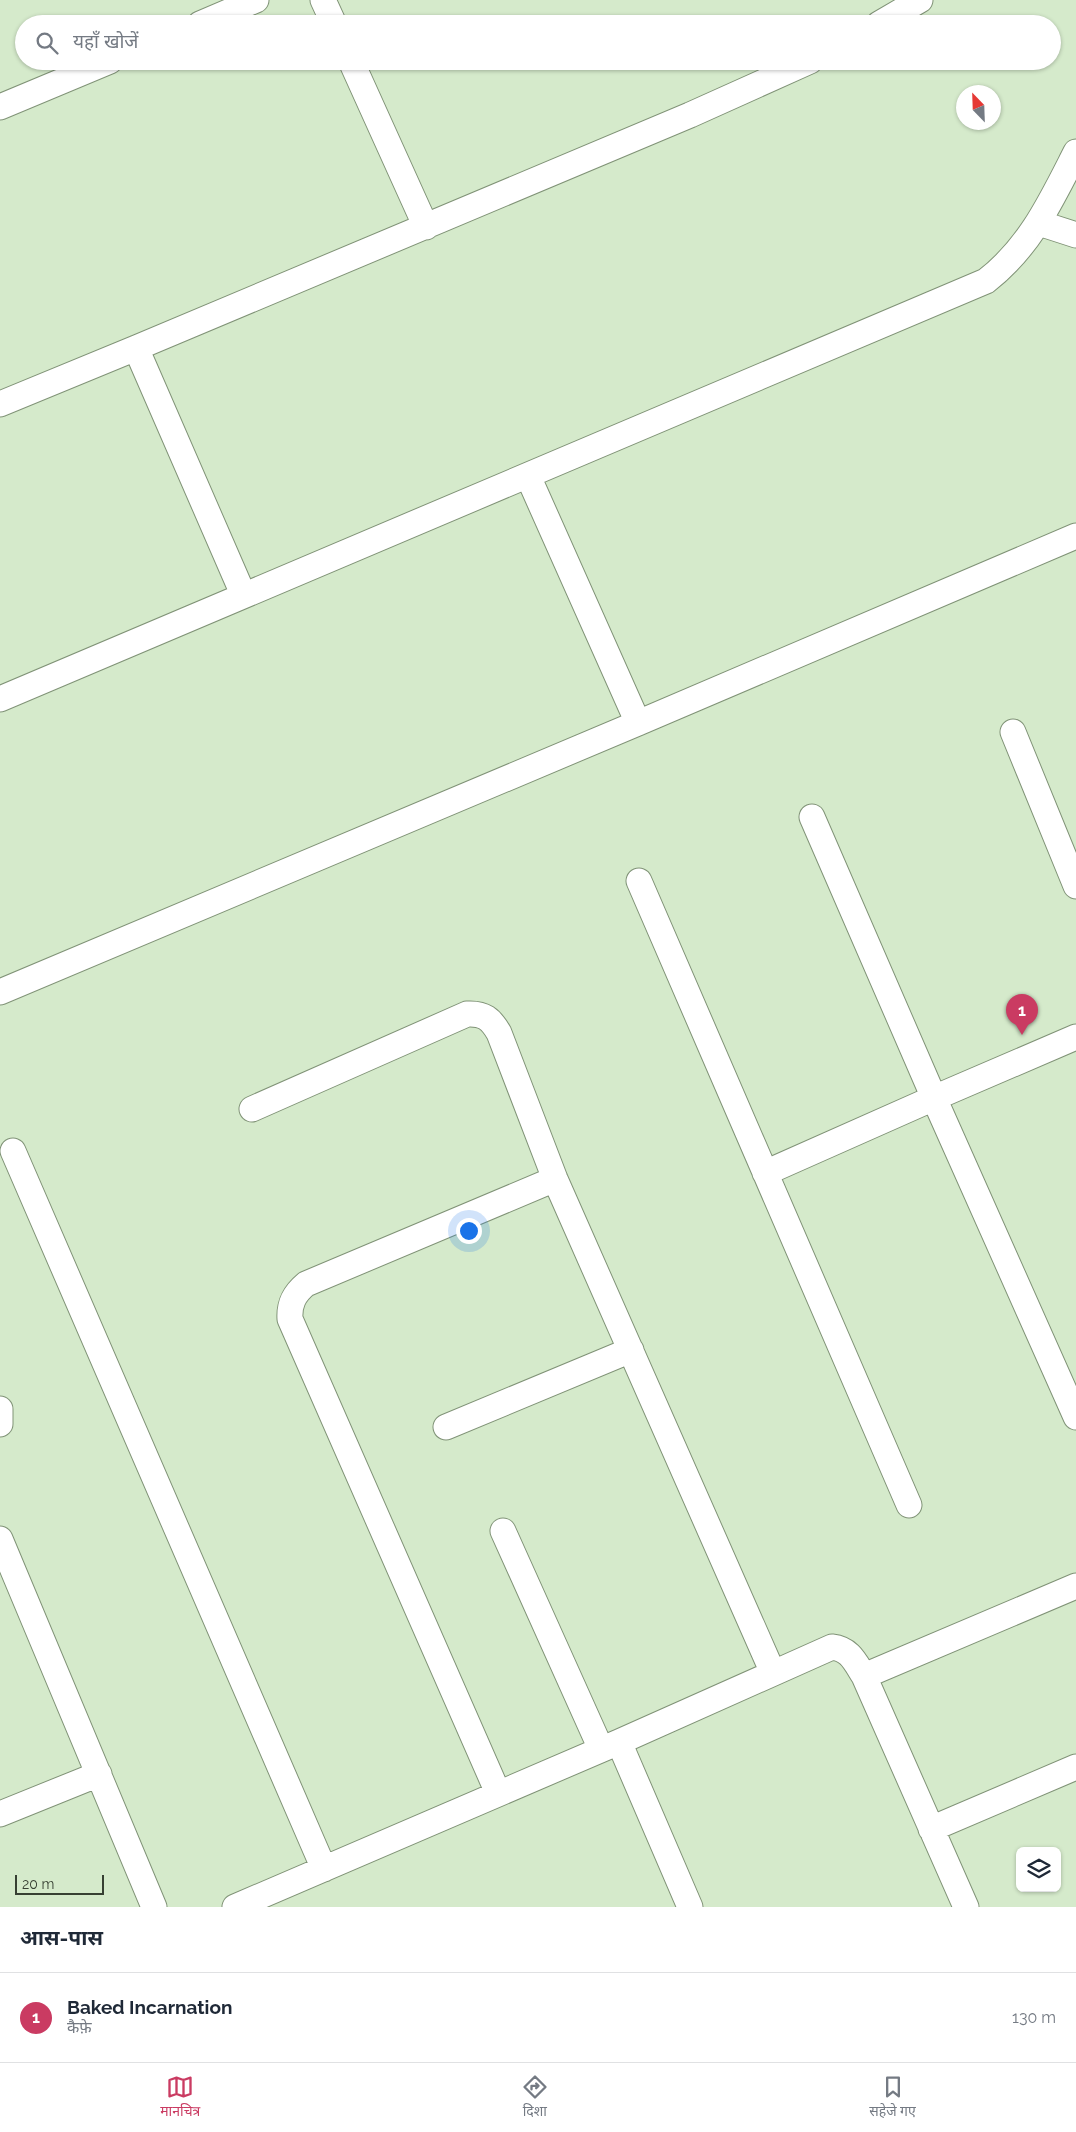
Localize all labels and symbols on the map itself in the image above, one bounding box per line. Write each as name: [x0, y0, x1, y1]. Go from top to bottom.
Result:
north arrow: [956, 85, 1001, 130]
pin: 1: [1006, 994, 1038, 1035]
your location: [456, 1218, 482, 1244]
scale bar: [15, 1872, 104, 1895]

